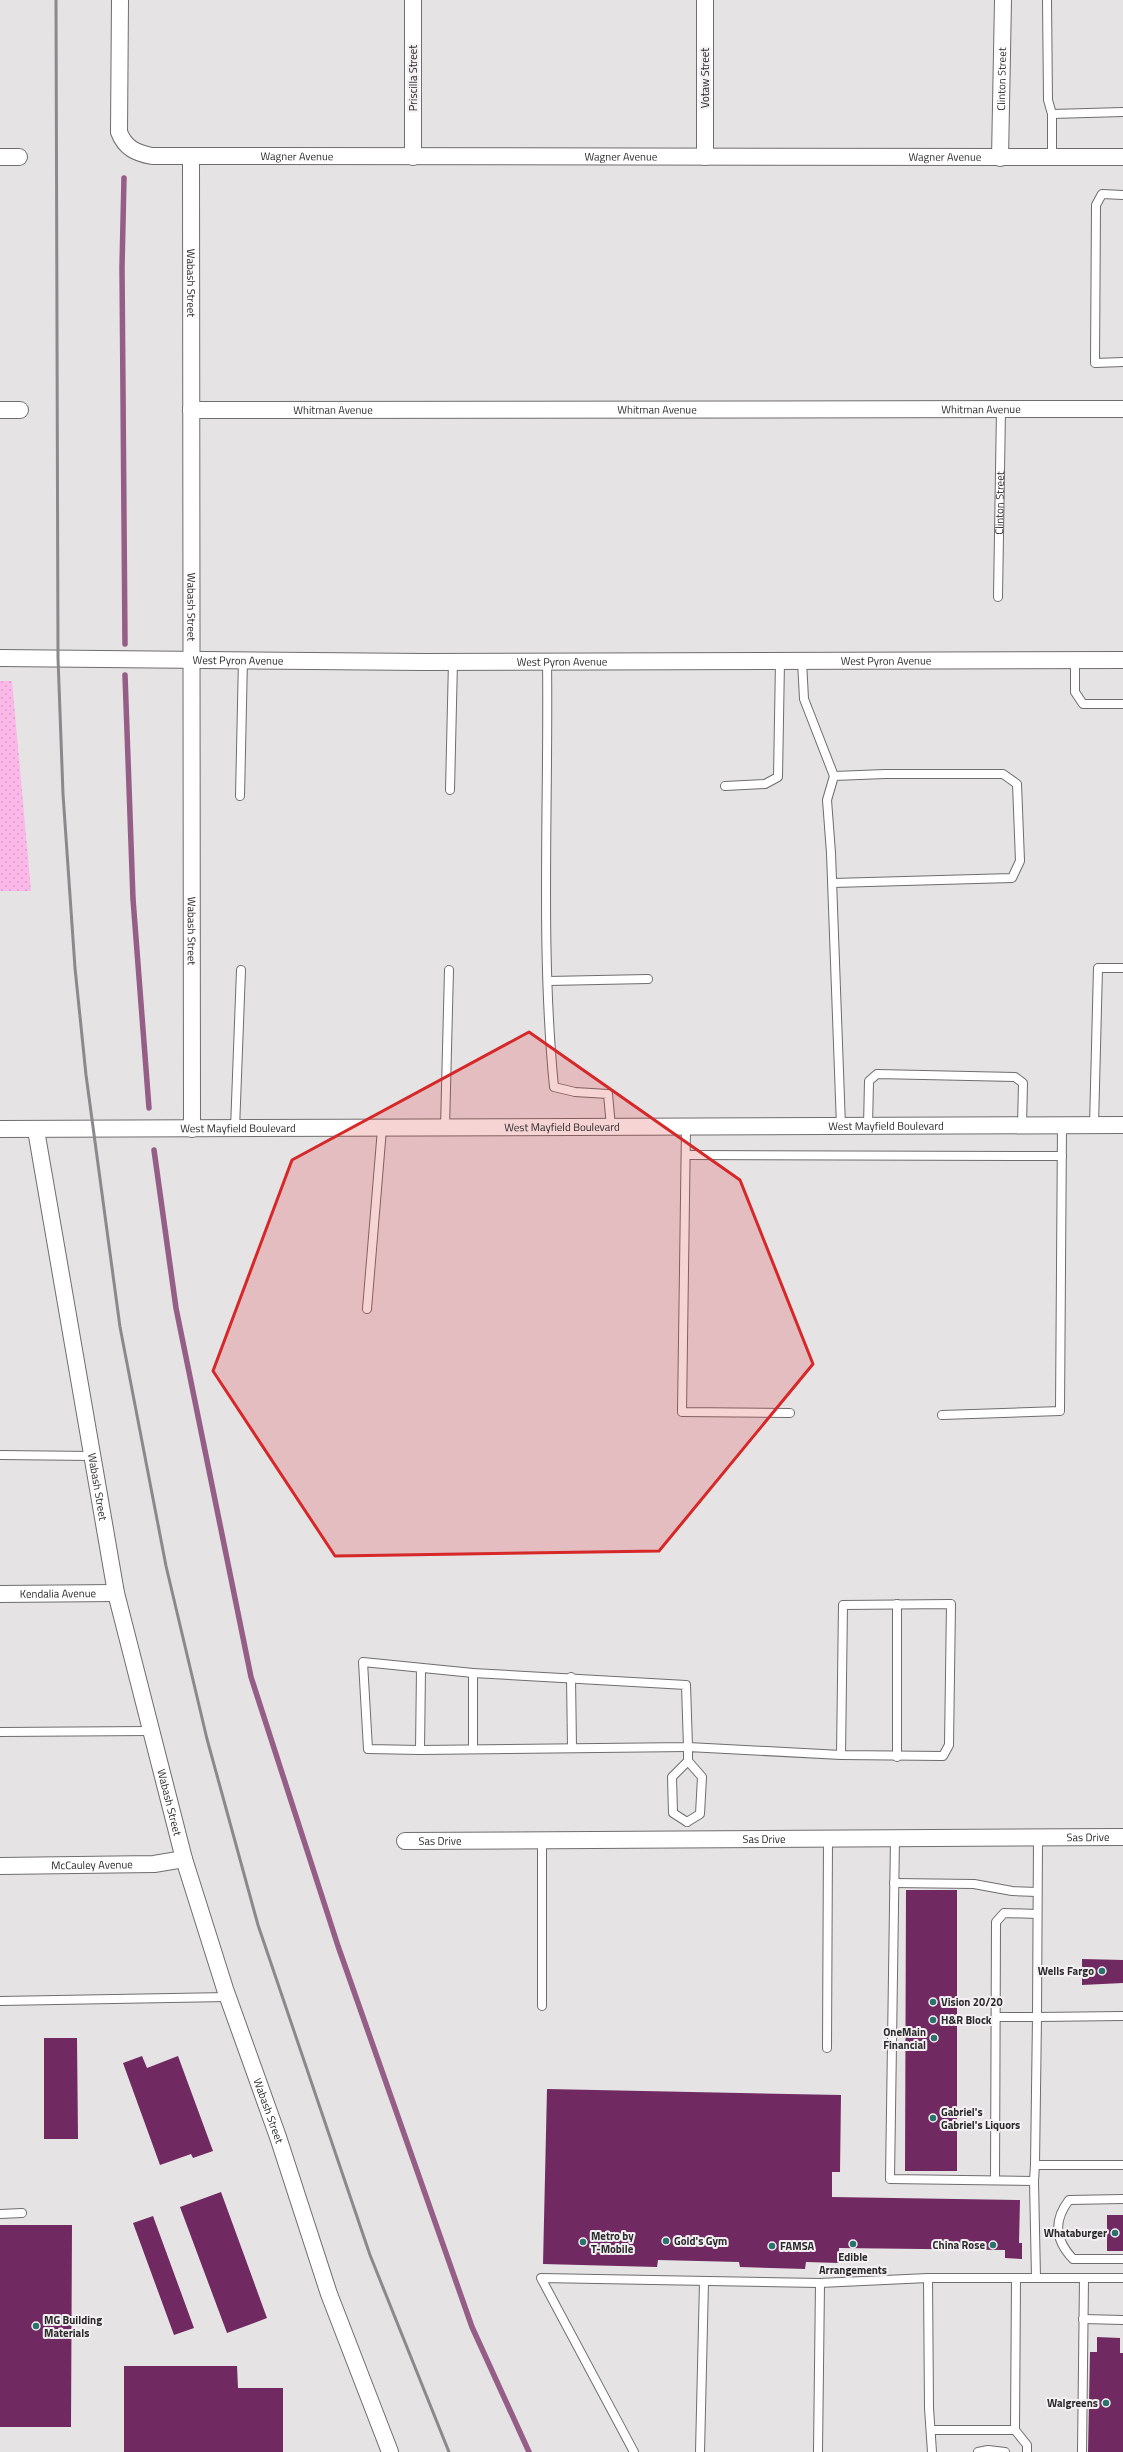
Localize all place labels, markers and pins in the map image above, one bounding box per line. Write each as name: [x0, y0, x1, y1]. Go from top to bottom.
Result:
place label: Wells Fargo: [1038, 1963, 1094, 1979]
marker: Wells Fargo: [1097, 1966, 1107, 1976]
place label: Vision 20/20: [941, 1994, 1003, 2010]
marker: Vision 20/20: [928, 1997, 938, 2007]
place label: H&R Block: [941, 2012, 992, 2028]
marker: H&R Block: [928, 2015, 938, 2025]
place label: OneMain Financial: [883, 2024, 926, 2053]
marker: OneMain Financial: [929, 2033, 939, 2043]
place label: Gabriel's Gabriel's Liquors: [941, 2104, 1020, 2133]
marker: Gabriel's Gabriel's Liquors: [928, 2113, 938, 2123]
place label: Whataburger: [1044, 2225, 1107, 2241]
place label: Metro by T-Mobile: [591, 2228, 634, 2257]
marker: Whataburger: [1110, 2228, 1120, 2238]
place label: Gold's Gym: [674, 2233, 727, 2249]
marker: Gold's Gym: [661, 2236, 671, 2246]
marker: Metro by T-Mobile: [578, 2237, 588, 2247]
place label: China Rose: [933, 2237, 985, 2253]
place label: FAMSA: [780, 2238, 815, 2254]
marker: Edible Arrangements: [848, 2239, 858, 2249]
marker: China Rose: [988, 2240, 998, 2250]
marker: FAMSA: [767, 2241, 777, 2251]
place label: Edible Arrangements: [819, 2249, 887, 2278]
place label: MG Building Materials: [44, 2312, 102, 2341]
marker: MG Building Materials: [31, 2321, 41, 2331]
place label: Walgreens: [1047, 2395, 1098, 2411]
marker: Walgreens: [1101, 2398, 1111, 2408]

